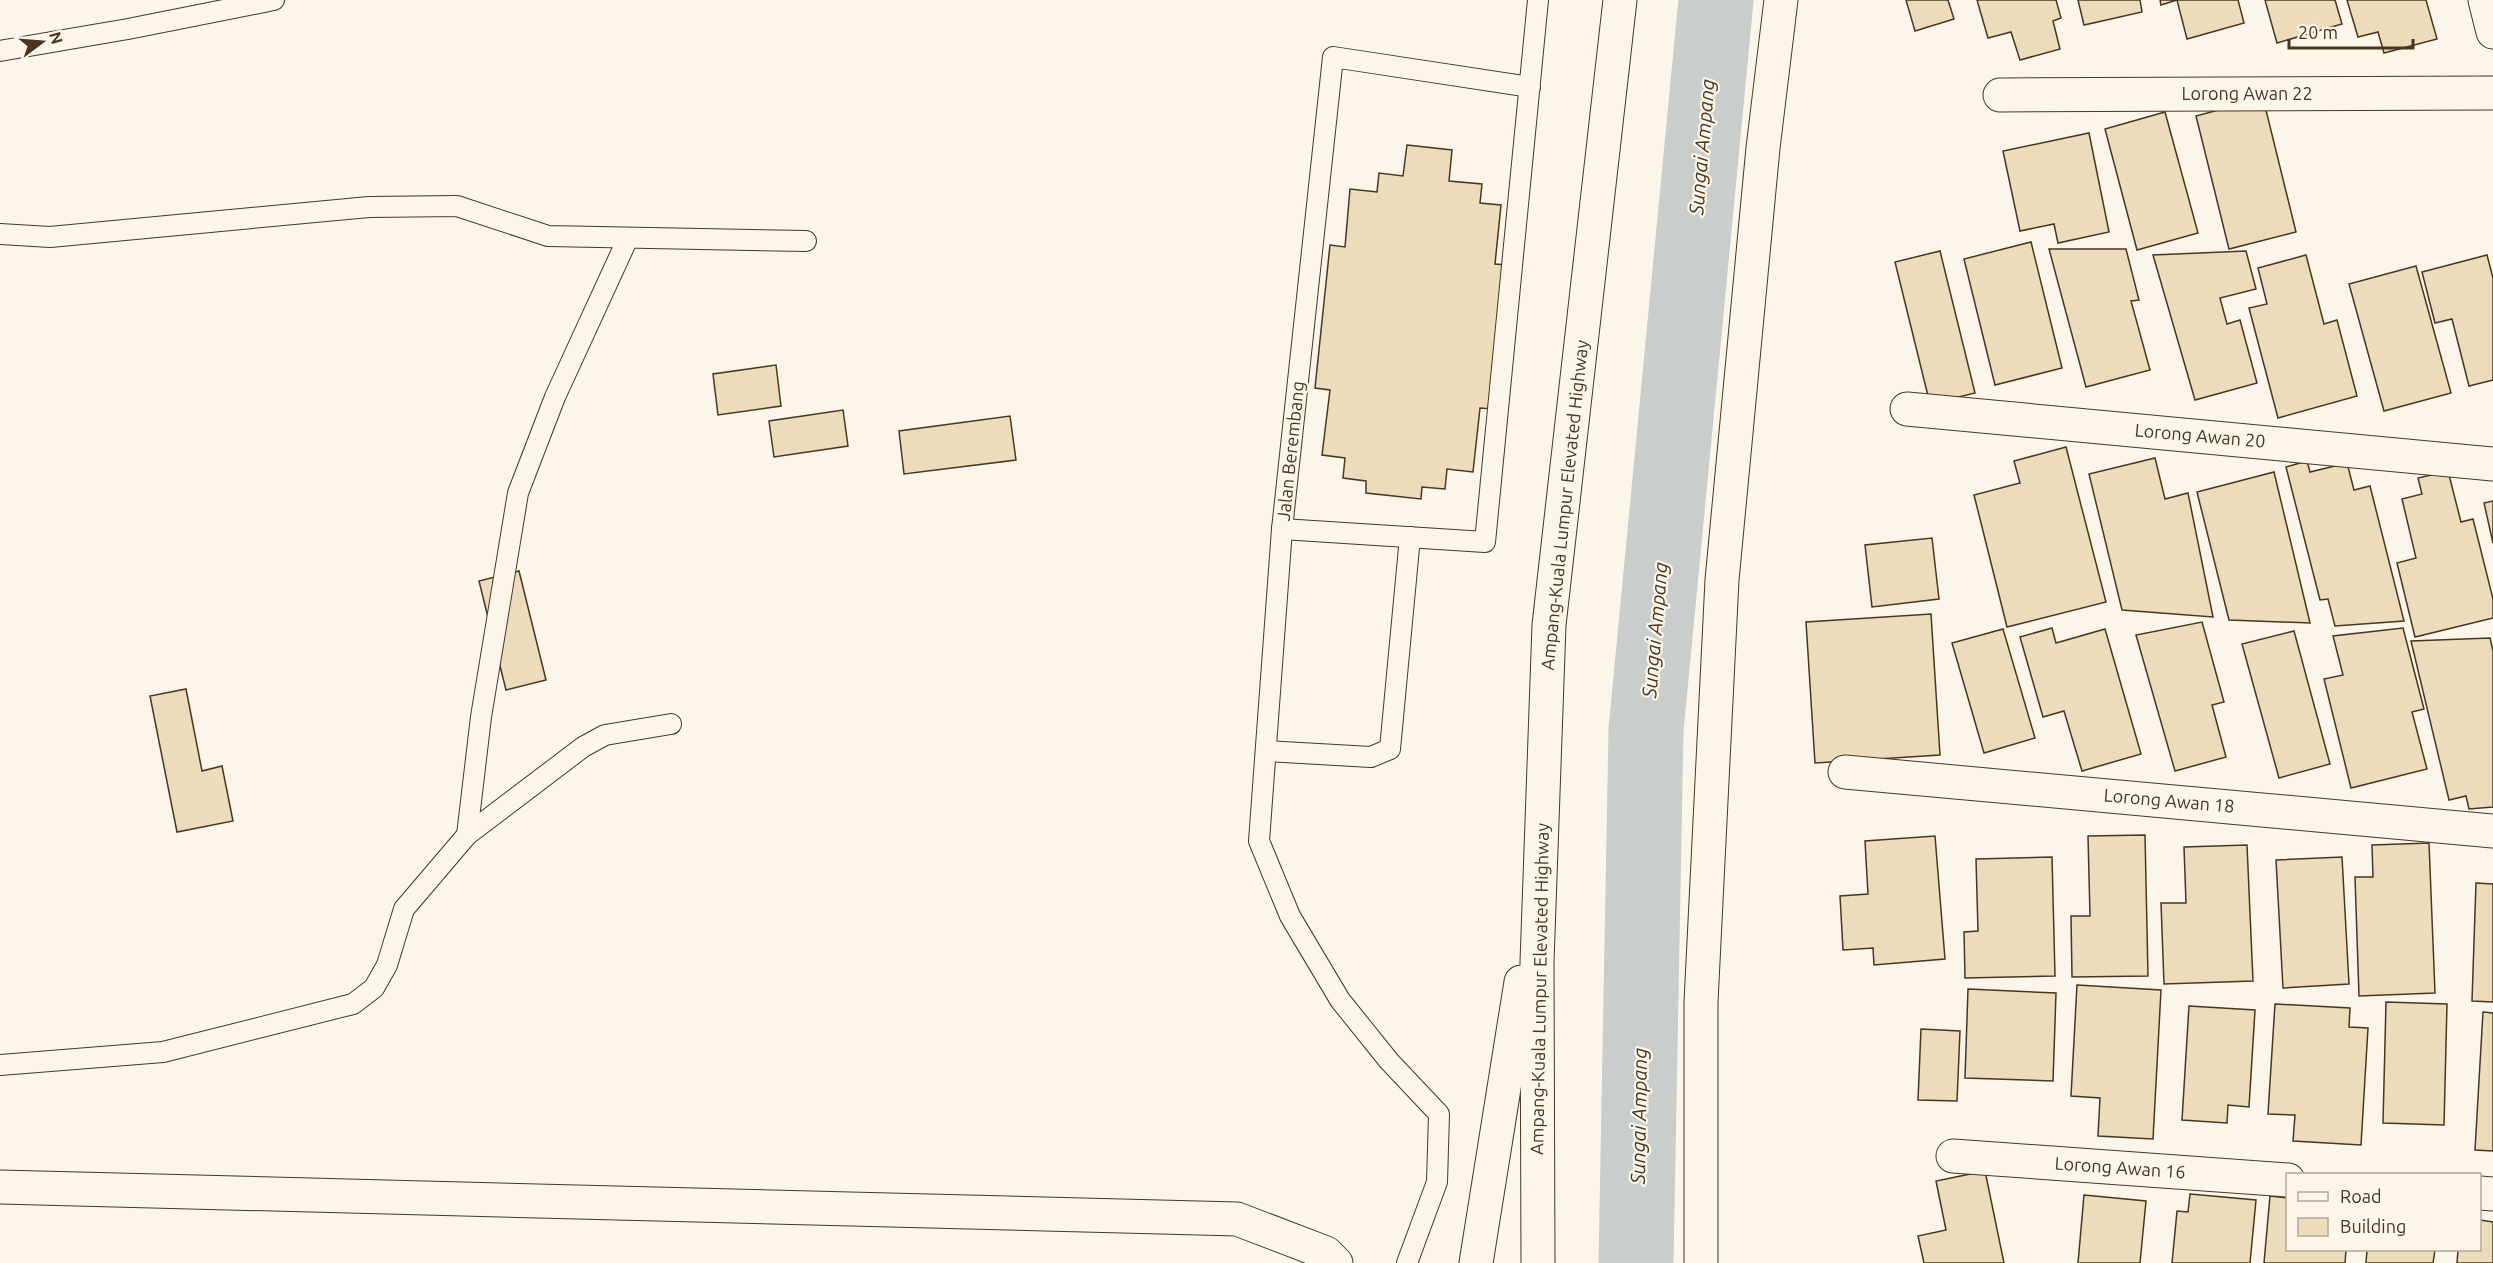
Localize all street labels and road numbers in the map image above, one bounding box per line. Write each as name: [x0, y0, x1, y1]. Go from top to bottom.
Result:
street label: Lorong Awan 22: [2181, 83, 2313, 103]
street label: Ampang-Kuala Lumpur Elevated Highway: [1537, 338, 1591, 671]
street label: Jalan Berembang: [1273, 380, 1307, 522]
street label: Lorong Awan 20: [2134, 419, 2266, 451]
street label: Lorong Awan 18: [2103, 784, 2235, 816]
street label: Ampang-Kuala Lumpur Elevated Highway: [1526, 823, 1552, 1155]
street label: Lorong Awan 16: [2054, 1152, 2186, 1182]

